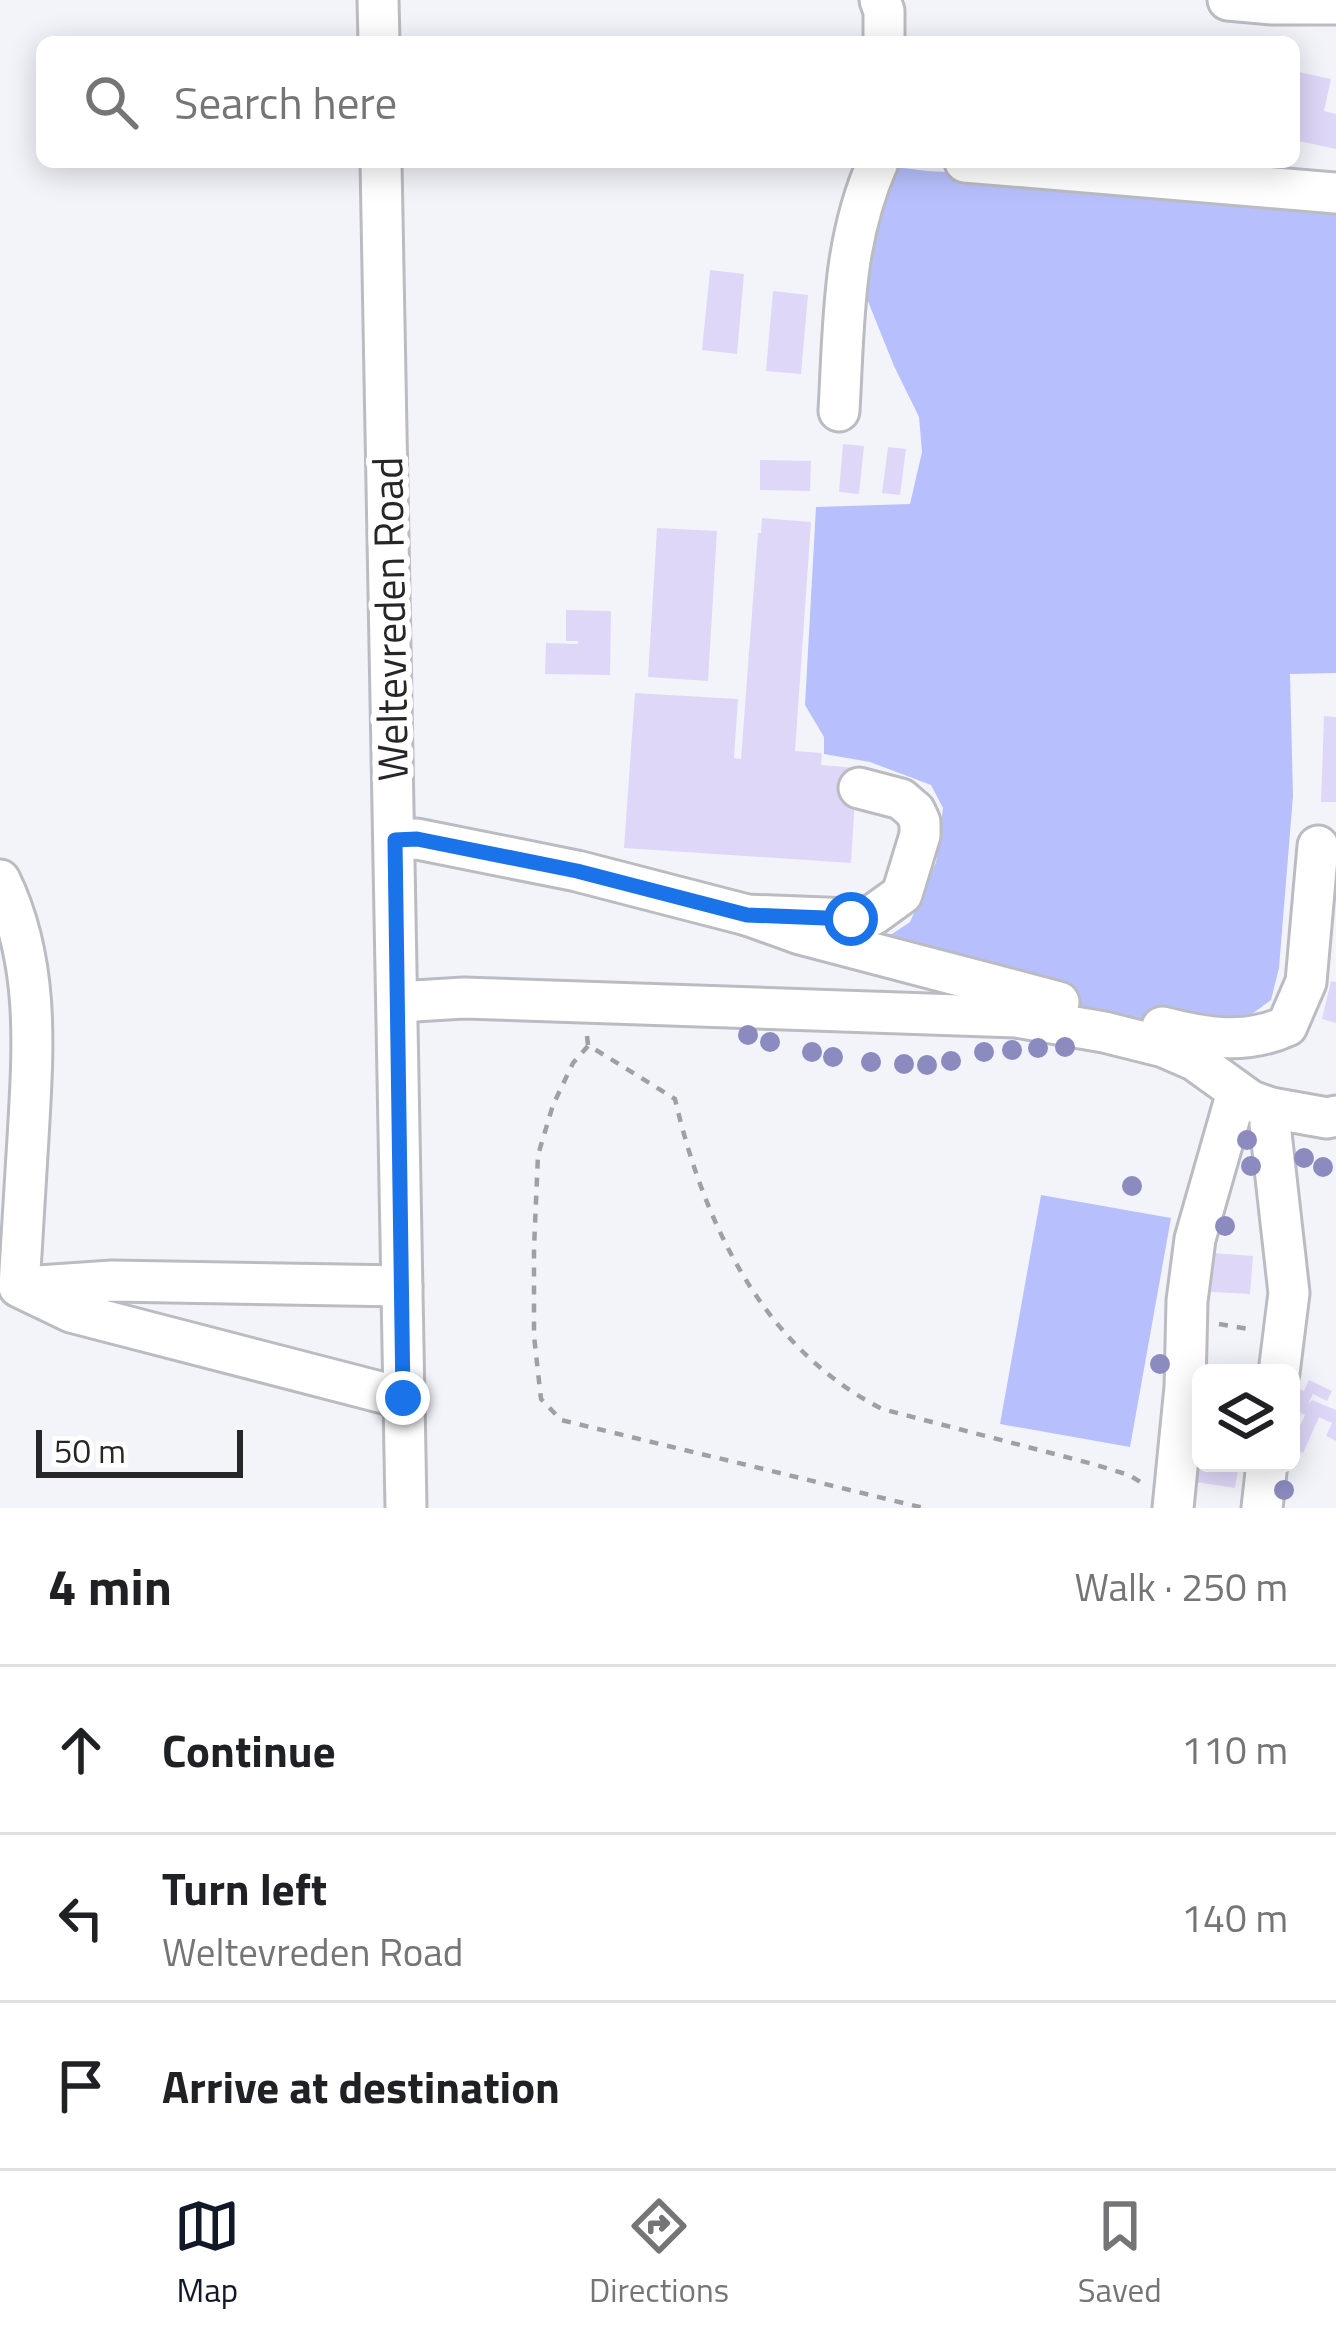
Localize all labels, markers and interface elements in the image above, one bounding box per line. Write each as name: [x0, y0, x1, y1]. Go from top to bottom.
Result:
search box: [36, 36, 1300, 168]
text: Search here: [174, 68, 397, 136]
icon: search: [78, 69, 144, 135]
street label: Weltevreden Road: [354, 456, 424, 782]
route start: [824, 892, 878, 946]
map controls: [1192, 1364, 1300, 1472]
button: layers: [1192, 1364, 1300, 1472]
route end: [376, 1371, 430, 1425]
scale bar: [36, 1424, 243, 1477]
text: 50 m: [54, 1426, 126, 1476]
text: 4 min: [48, 1547, 172, 1625]
text: Walk · 250 m: [1074, 1557, 1288, 1616]
text: Continue: [162, 1716, 336, 1784]
icon: ahead: [48, 1717, 114, 1783]
text: 110 m: [1181, 1720, 1288, 1779]
text: Turn left: [162, 1854, 327, 1922]
icon: left: [48, 1885, 114, 1951]
text: 140 m: [1181, 1888, 1288, 1947]
text: Weltevreden Road: [162, 1922, 463, 1981]
text: Arrive at destination: [162, 2052, 560, 2120]
icon: arrive: [48, 2053, 114, 2119]
tab: Map: [174, 2193, 240, 2315]
tab: Directions: [589, 2193, 729, 2315]
tab: Saved: [1078, 2193, 1162, 2315]

